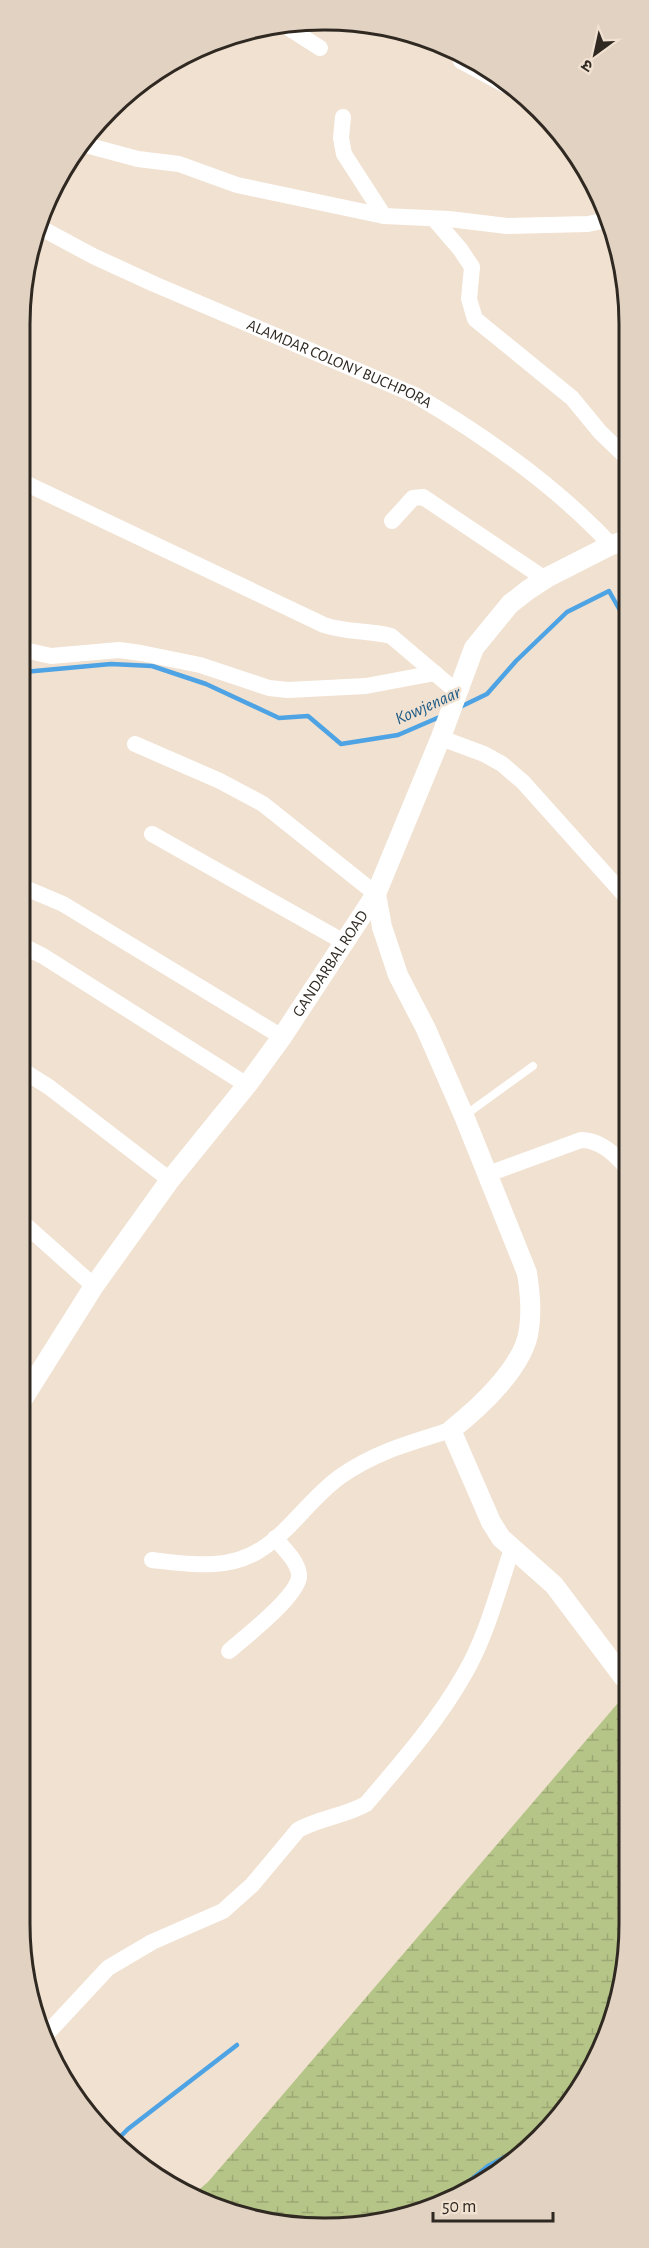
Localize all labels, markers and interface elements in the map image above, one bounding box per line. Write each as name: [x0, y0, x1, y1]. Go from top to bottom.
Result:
north arrow: [565, 24, 625, 84]
text: उ: [579, 56, 596, 75]
street label: ALAMDAR COLONY BUCHPORA: [245, 316, 435, 411]
water label: Kowjenaar: [393, 683, 464, 728]
street label: GANDARBAL ROAD: [290, 908, 371, 1020]
scale bar: [433, 2185, 553, 2223]
text: 50 m: [442, 2198, 476, 2216]

